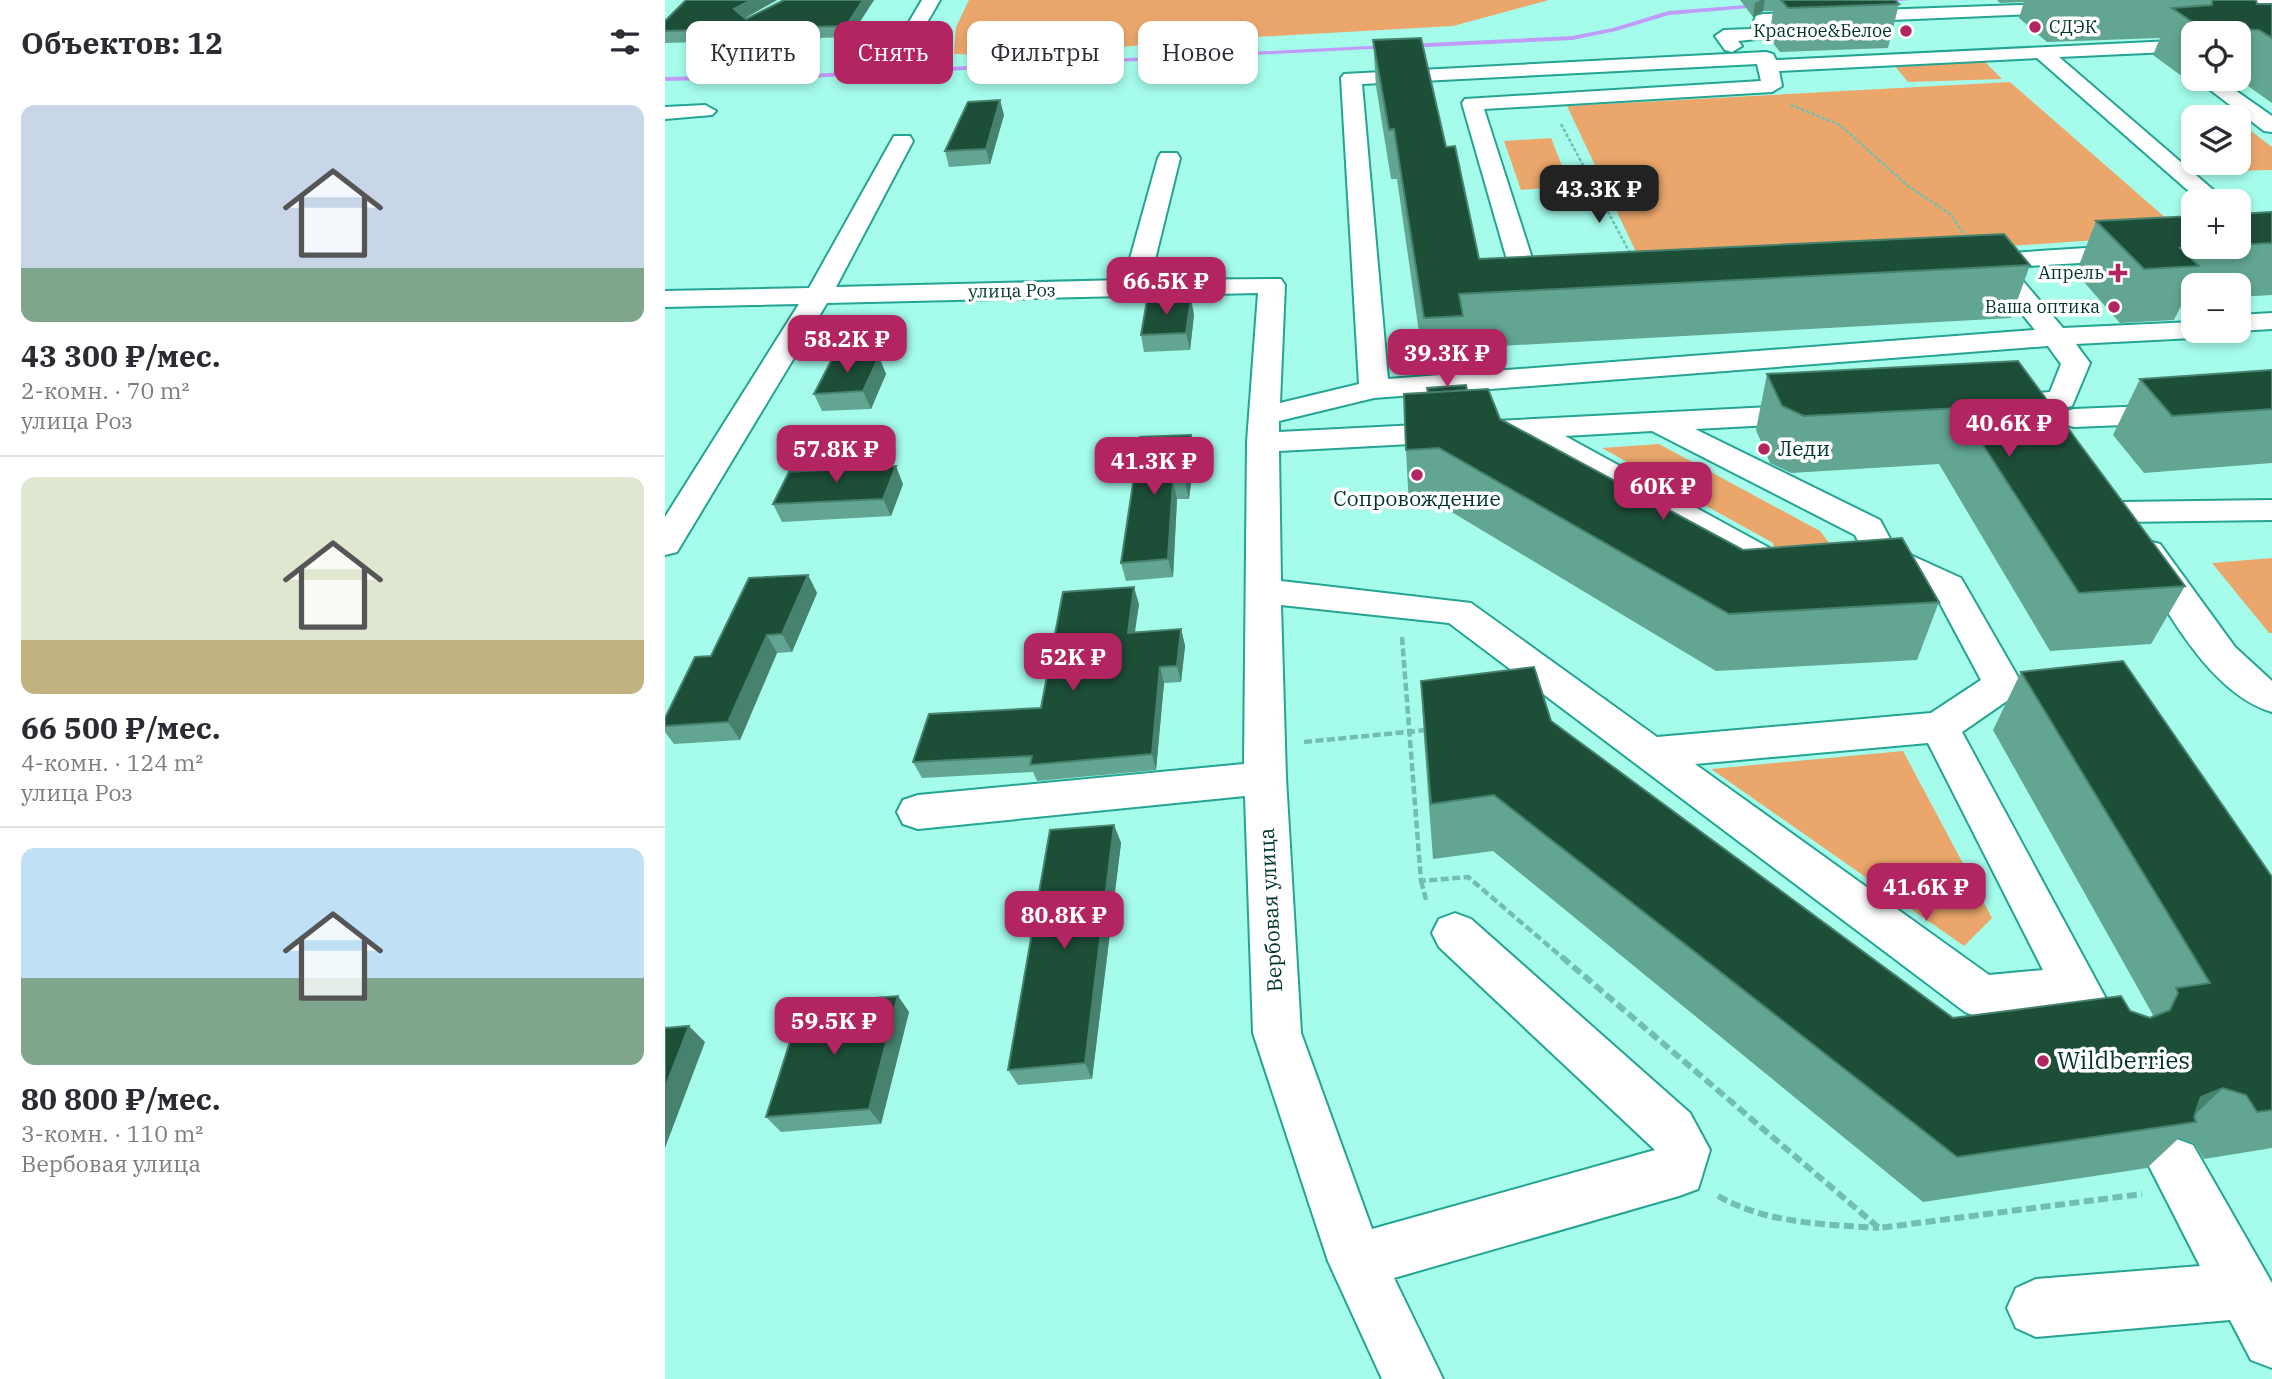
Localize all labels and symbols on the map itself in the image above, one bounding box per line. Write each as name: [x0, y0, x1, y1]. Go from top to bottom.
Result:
place label: СДЭК: [2049, 15, 2098, 38]
place label: Красное&Белое: [1753, 19, 1892, 42]
marker: СДЭК: [2027, 19, 2043, 35]
marker: Красное&Белое: [1898, 23, 1914, 39]
pin: 43.3K ₽: [1534, 166, 1664, 225]
pin: 66.5K ₽: [1101, 258, 1231, 317]
place label: Апрель: [2038, 261, 2104, 284]
marker: Апрель: [2110, 265, 2126, 281]
street label: улица Роз: [968, 278, 1056, 303]
place label: Ваша оптика: [1985, 295, 2100, 318]
marker: Ваша оптика: [2106, 299, 2122, 315]
pin: 58.2K ₽: [782, 316, 912, 375]
pin: 39.3K ₽: [1382, 330, 1512, 389]
pin: 40.6K ₽: [1944, 400, 2074, 459]
pin: 57.8K ₽: [771, 426, 901, 485]
place label: Леди: [1778, 434, 1830, 462]
pin: 41.3K ₽: [1089, 438, 1219, 497]
marker: Леди: [1756, 441, 1772, 457]
pin: 60K ₽: [1614, 462, 1712, 522]
marker: Сопровождение: [1409, 467, 1425, 483]
place label: Сопровождение: [1333, 484, 1501, 512]
pin: 52K ₽: [1024, 634, 1122, 693]
street label: Вербовая улица: [1252, 827, 1288, 993]
pin: 41.6K ₽: [1861, 864, 1991, 923]
pin: 80.8K ₽: [999, 892, 1129, 951]
pin: 59.5K ₽: [769, 998, 899, 1057]
place label: Wildberries: [2057, 1044, 2190, 1076]
marker: Wildberries: [2035, 1053, 2051, 1069]

